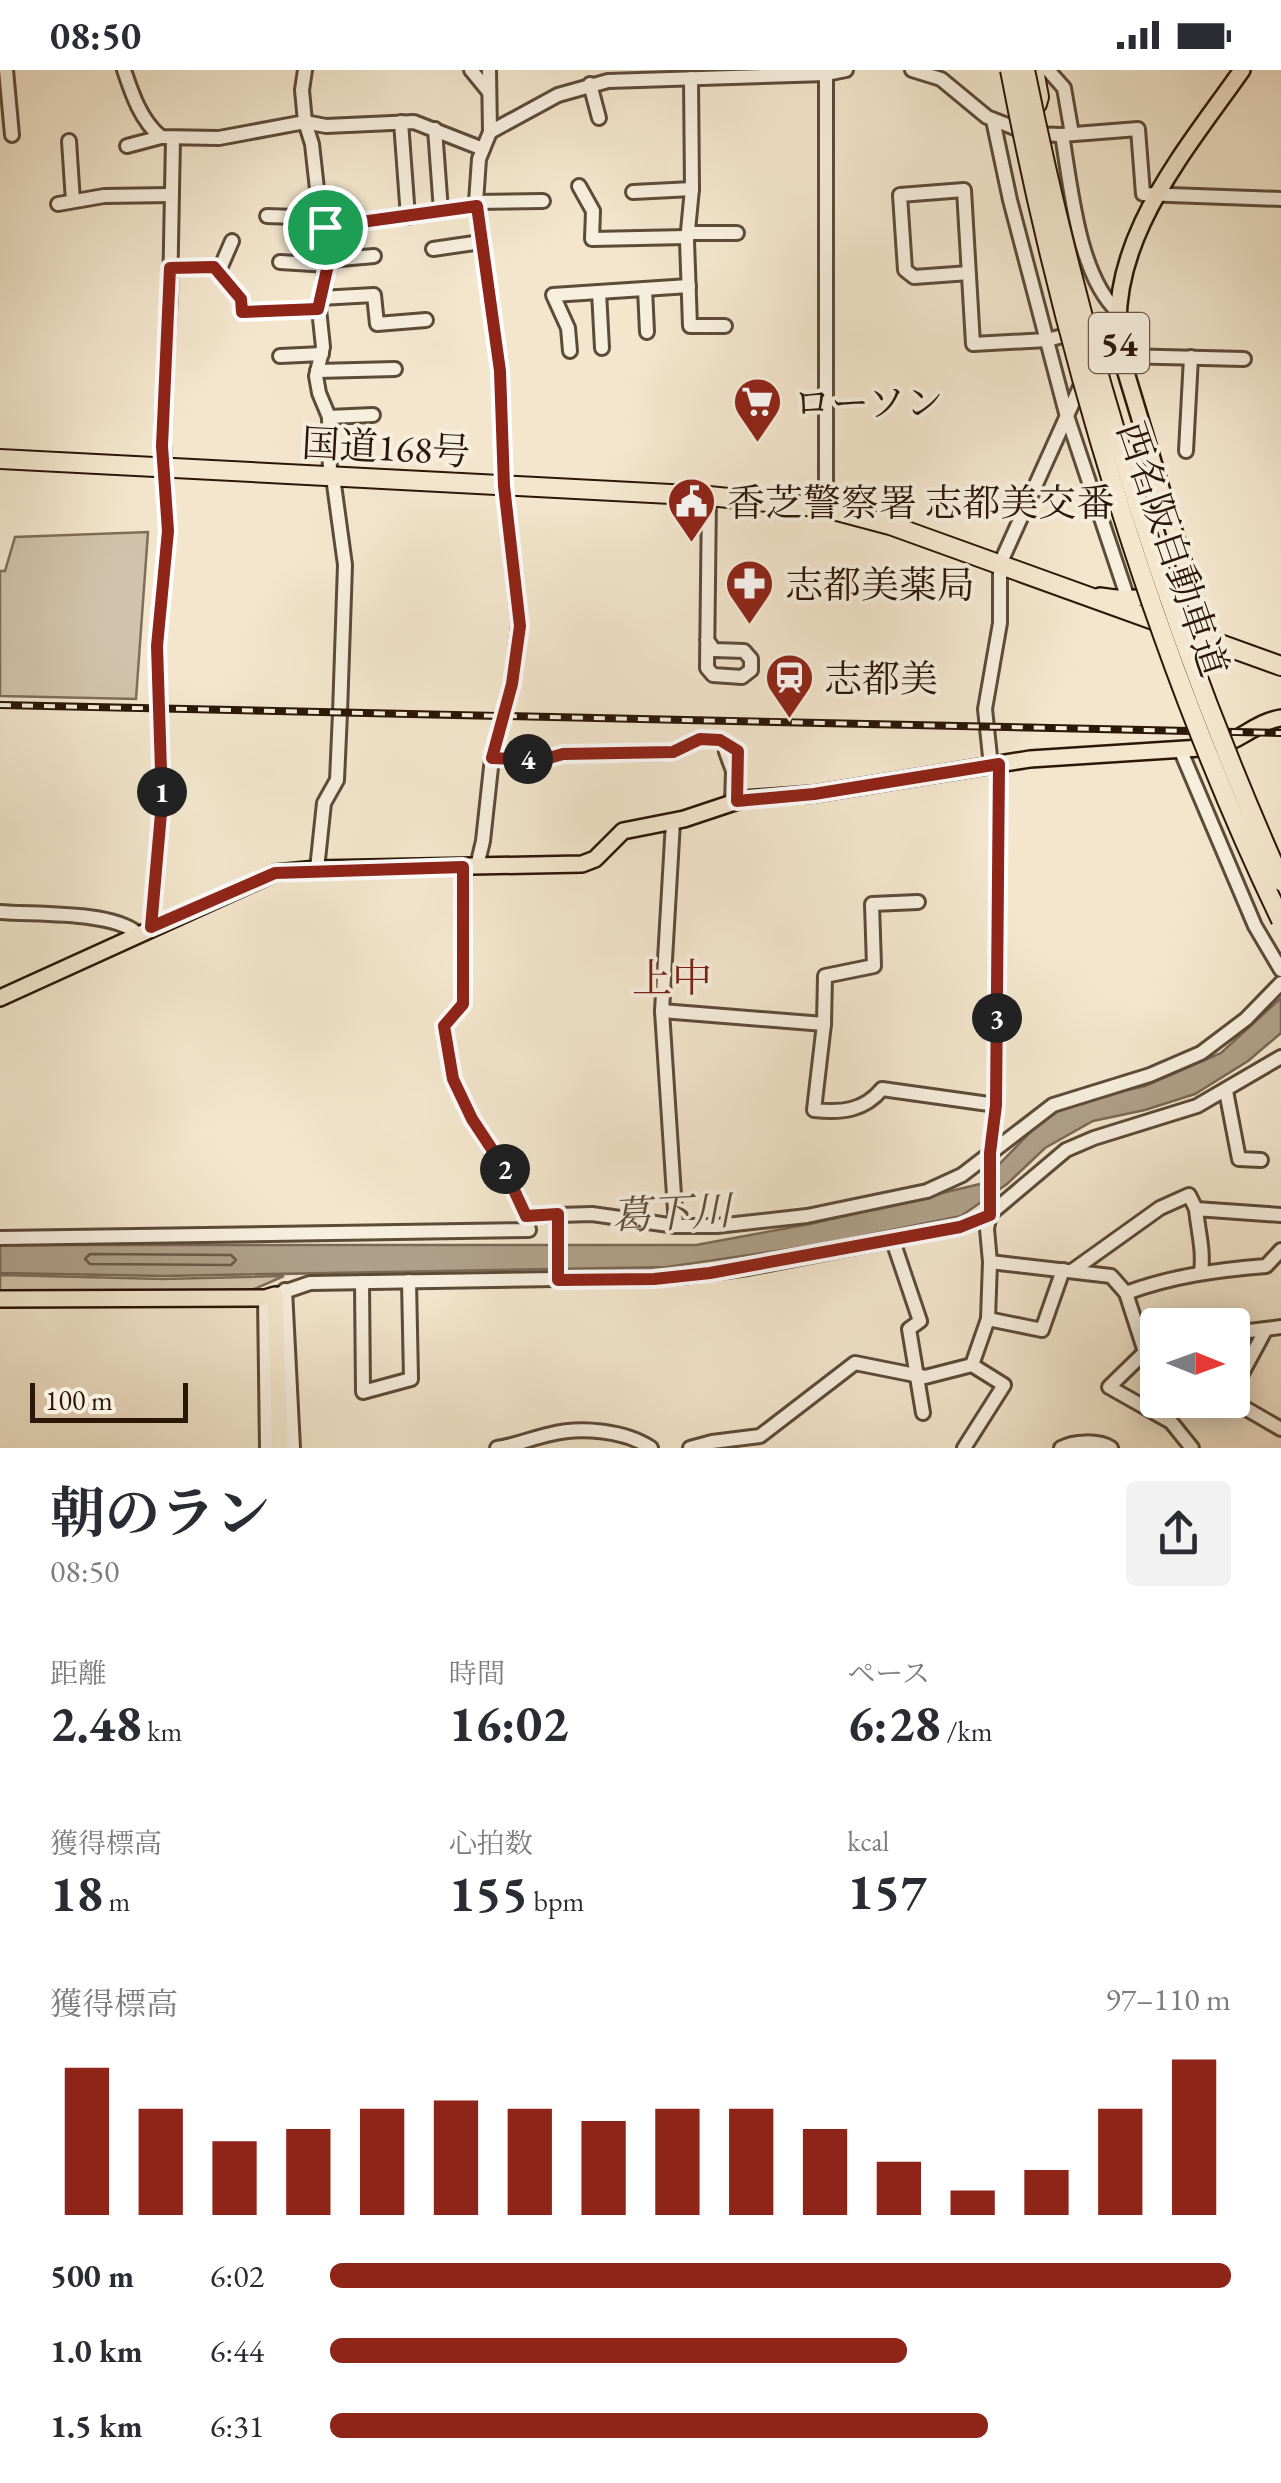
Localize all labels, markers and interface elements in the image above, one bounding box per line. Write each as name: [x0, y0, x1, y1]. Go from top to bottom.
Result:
text: 08:50: [50, 11, 141, 60]
pin: [283, 185, 368, 270]
icon: arrive: [298, 200, 353, 255]
road number: 54: [1089, 313, 1149, 373]
supermarket icon: ローソン: [732, 376, 784, 444]
place label: ローソン: [793, 378, 943, 427]
street label: 西名阪自動車道: [1107, 415, 1239, 683]
street label: 国道168号: [300, 418, 472, 476]
public building icon: 香芝警察署 志都美交番: [666, 476, 718, 544]
place label: 香芝警察署 志都美交番: [727, 478, 1115, 527]
pharmacy icon: 志都美薬局: [724, 558, 776, 626]
place label: 志都美薬局: [785, 560, 975, 609]
station icon: 志都美: [763, 652, 815, 720]
place label: 志都美: [824, 654, 938, 703]
pin: 4: [503, 734, 553, 784]
text: 4: [521, 741, 535, 777]
pin: 1: [137, 767, 187, 817]
text: 1: [155, 774, 169, 810]
district label: 上中: [632, 952, 712, 1004]
pin: 3: [972, 993, 1022, 1043]
text: 3: [990, 1000, 1004, 1036]
pin: 2: [480, 1144, 530, 1194]
text: 2: [498, 1151, 512, 1187]
water label: 葛下川: [610, 1184, 736, 1242]
north arrow: [1140, 1308, 1250, 1418]
map controls: [1140, 1308, 1250, 1418]
scale bar: [30, 1378, 188, 1422]
text: 100 m: [45, 1382, 113, 1418]
text: 朝のラン: [50, 1477, 270, 1548]
button: share: [1126, 1481, 1231, 1586]
text: 08:50: [50, 1550, 119, 1592]
text: 距離: [50, 1655, 106, 1691]
text: 時間: [449, 1655, 505, 1691]
text: ペース: [847, 1655, 930, 1691]
text: 2.48: [50, 1691, 142, 1756]
text: 16:02: [449, 1691, 569, 1756]
text: 6:28: [847, 1691, 941, 1756]
text: km: [142, 1713, 182, 1749]
text: /km: [941, 1713, 992, 1749]
text: kcal: [847, 1823, 889, 1859]
text: 獲得標高: [50, 1825, 162, 1861]
text: 心拍数: [449, 1825, 533, 1861]
text: 157: [847, 1859, 927, 1924]
text: 18: [50, 1861, 103, 1926]
text: 155: [449, 1861, 528, 1926]
text: m: [103, 1883, 130, 1919]
text: bpm: [528, 1883, 584, 1919]
text: 97–110 m: [1105, 1978, 1231, 2020]
text: 獲得標高: [50, 1983, 178, 2025]
text: 500 m: [50, 2255, 134, 2297]
text: 6:02: [210, 2255, 264, 2297]
text: 1.0 km: [50, 2330, 143, 2372]
text: 6:44: [210, 2330, 264, 2372]
text: 1.5 km: [50, 2405, 143, 2447]
text: 6:31: [210, 2405, 264, 2447]

